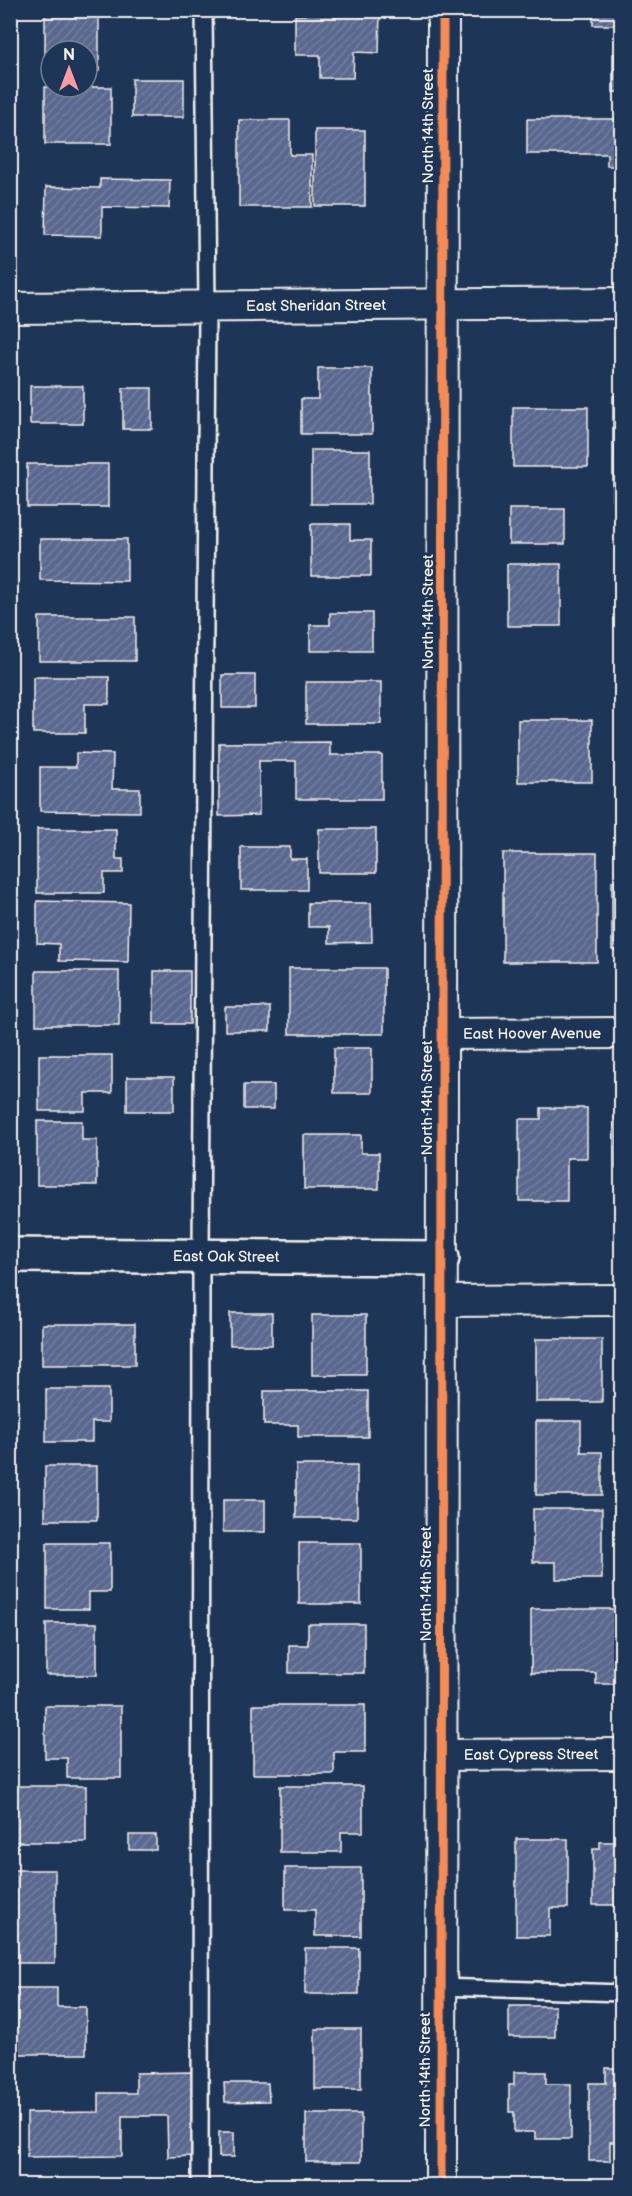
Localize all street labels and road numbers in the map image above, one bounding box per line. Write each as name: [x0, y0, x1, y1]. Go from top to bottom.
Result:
street label: North 14th Street: [419, 68, 438, 184]
street label: East Sheridan Street: [246, 296, 386, 316]
street label: North 14th Street: [419, 554, 438, 670]
street label: East Hoover Avenue: [463, 1024, 601, 1044]
street label: North 14th Street: [418, 1040, 437, 1156]
street label: East Oak Street: [173, 1247, 280, 1267]
street label: North 14th Street: [417, 1526, 436, 1642]
street label: East Cypress Street: [464, 1745, 599, 1765]
street label: North 14th Street: [416, 2012, 435, 2128]

